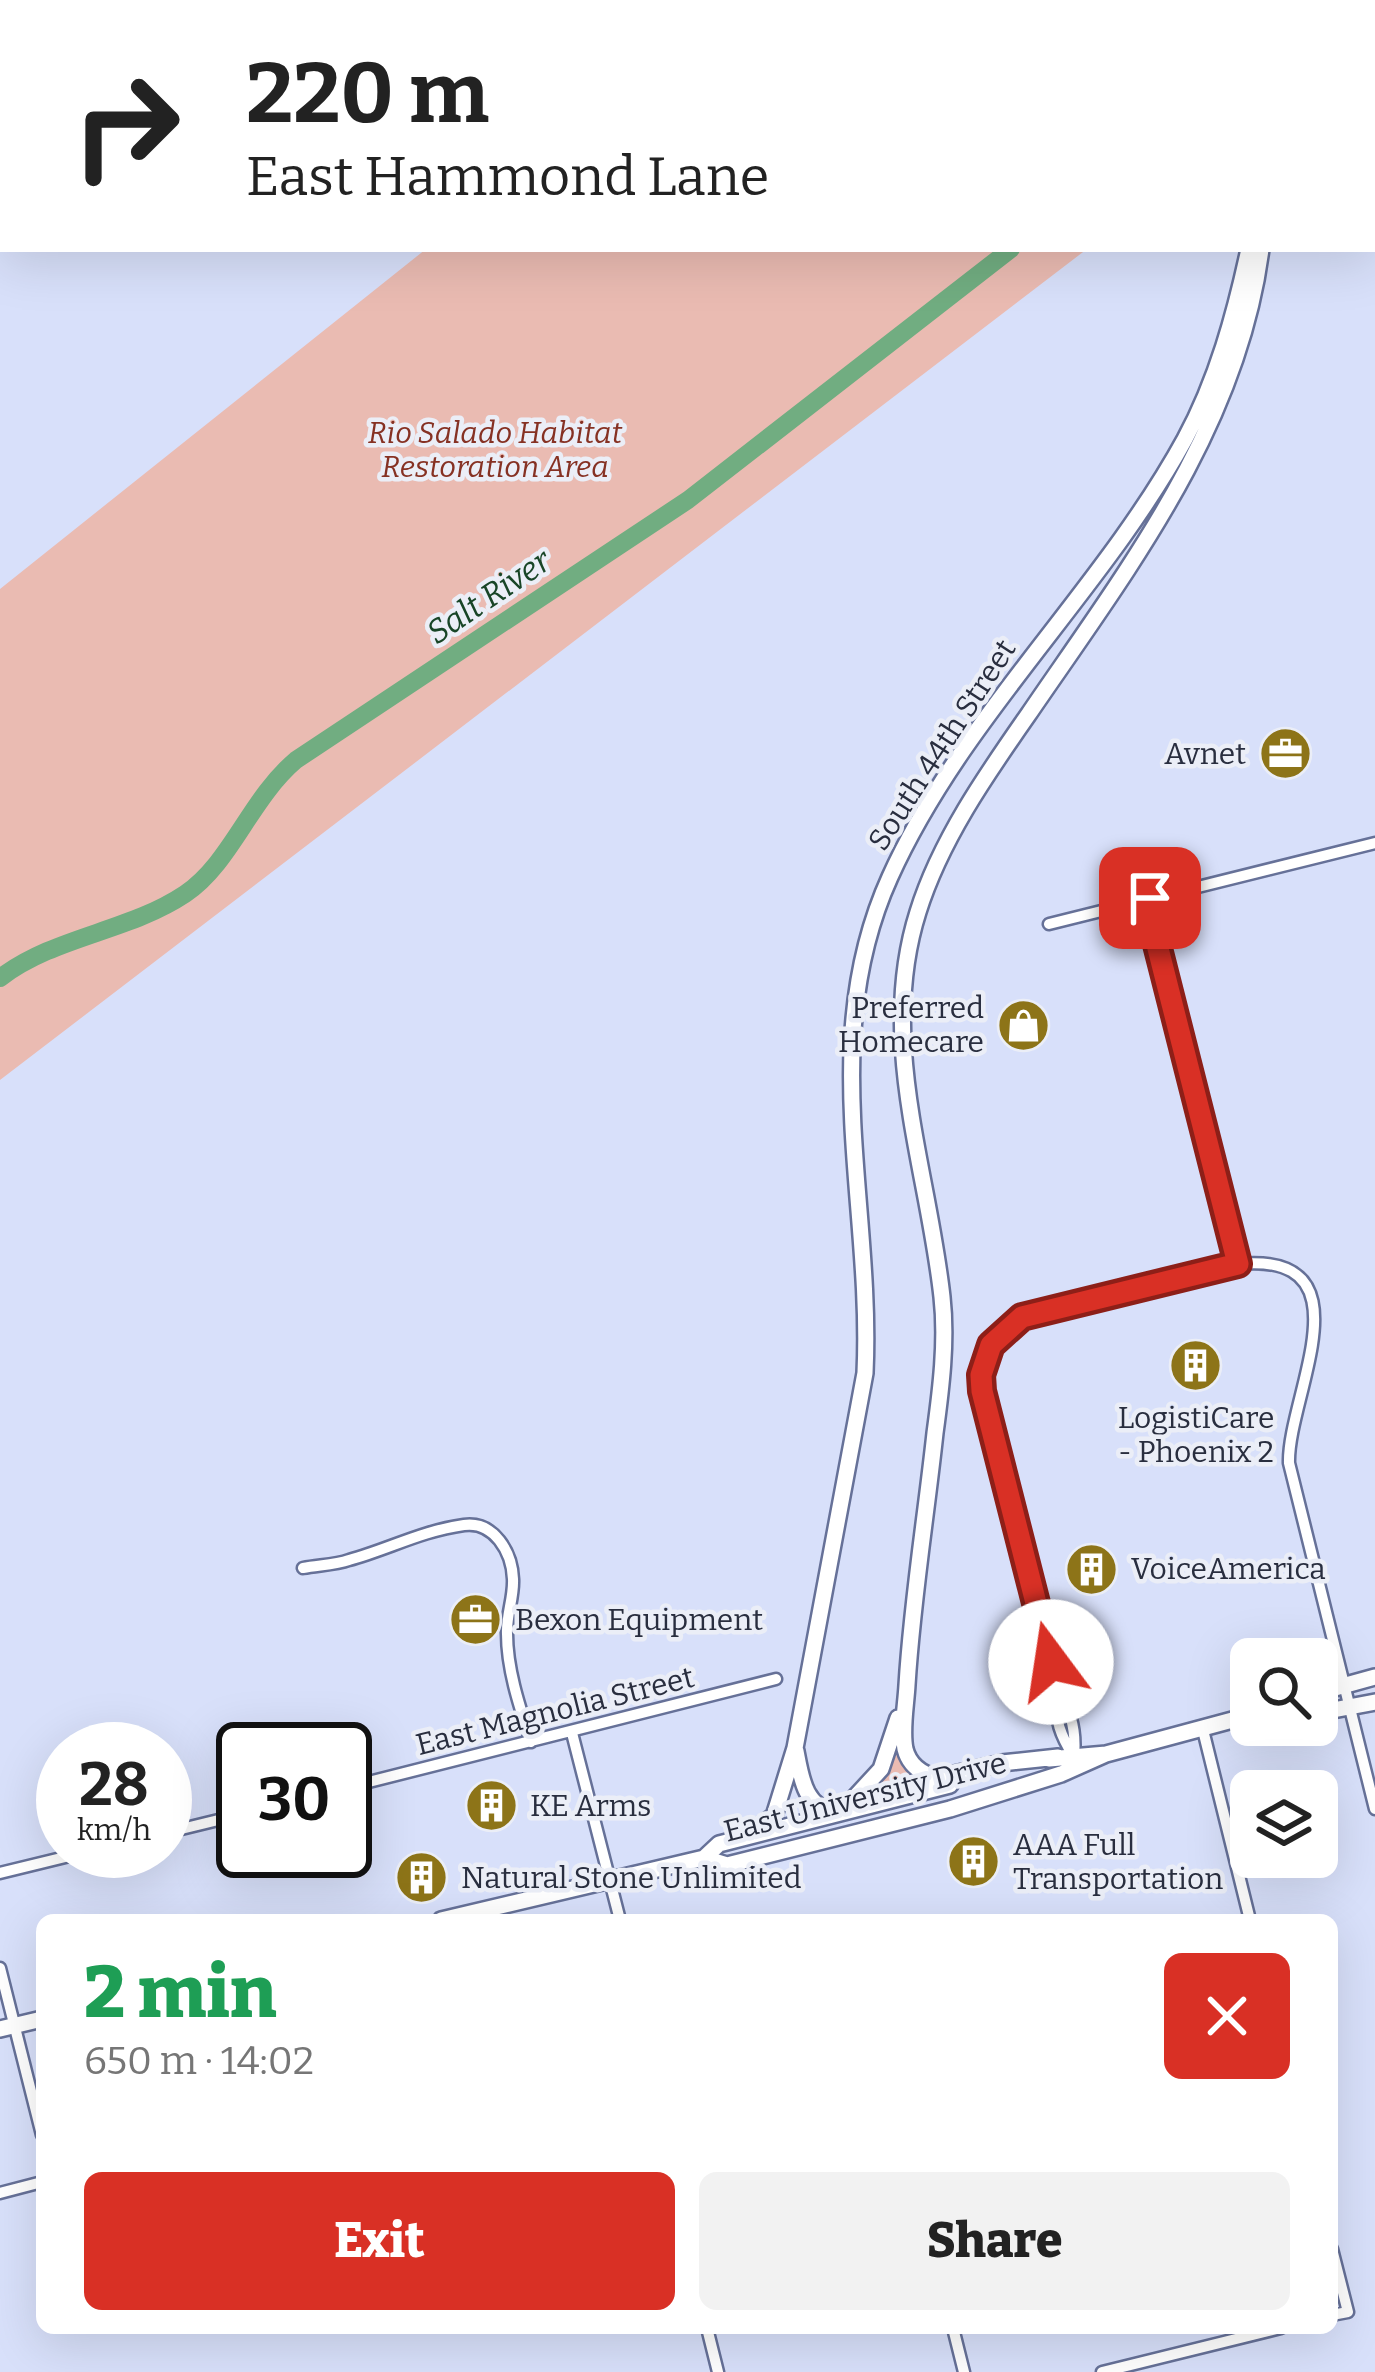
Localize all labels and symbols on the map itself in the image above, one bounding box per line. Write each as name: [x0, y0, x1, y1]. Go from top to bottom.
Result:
park label: Rio Salado Habitat Restoration Area: [368, 415, 622, 485]
water label: Salt River: [419, 540, 559, 653]
street label: South 44th Street: [861, 633, 1024, 857]
office icon: Avnet: [1257, 726, 1313, 782]
place label: Avnet: [1164, 736, 1246, 772]
pin: [1099, 847, 1201, 949]
place label: Preferred Homecare: [838, 990, 984, 1060]
shop icon: Preferred Homecare: [995, 997, 1051, 1053]
building icon: LogistiCare - Phoenix 2: [1168, 1338, 1224, 1394]
place label: LogistiCare - Phoenix 2: [1118, 1400, 1274, 1470]
building icon: VoiceAmerica: [1064, 1541, 1120, 1597]
place label: VoiceAmerica: [1131, 1551, 1326, 1587]
office icon: Bexon Equipment: [448, 1592, 504, 1648]
position arrow: [988, 1599, 1114, 1725]
place label: Bexon Equipment: [515, 1602, 763, 1638]
street label: East Magnolia Street: [412, 1659, 698, 1763]
speed limit sign: 30: [216, 1722, 372, 1878]
street label: East University Drive: [720, 1744, 1010, 1850]
building icon: KE Arms: [463, 1778, 519, 1834]
place label: KE Arms: [530, 1788, 651, 1824]
place label: AAA Full Transportation: [1013, 1827, 1223, 1897]
building icon: AAA Full Transportation: [946, 1834, 1002, 1890]
building icon: Natural Stone Unlimited: [394, 1850, 450, 1906]
place label: Natural Stone Unlimited: [461, 1860, 802, 1896]

